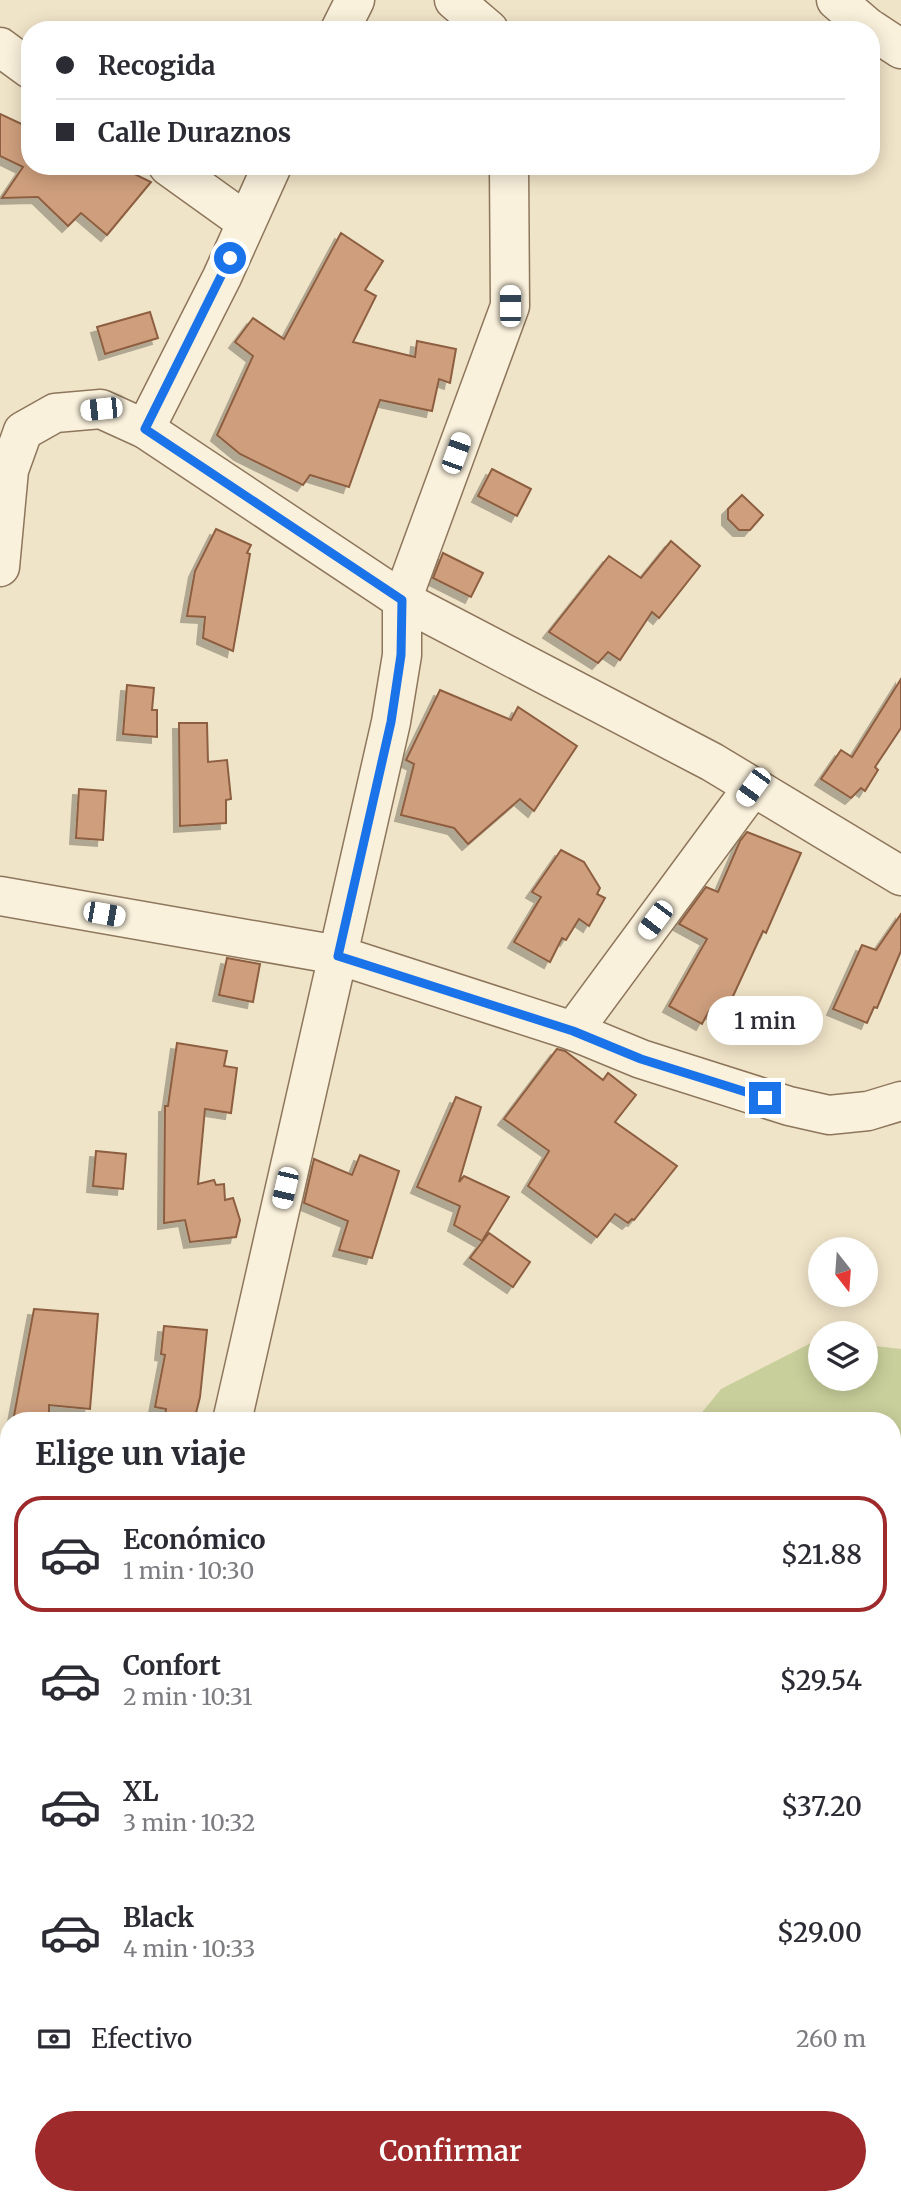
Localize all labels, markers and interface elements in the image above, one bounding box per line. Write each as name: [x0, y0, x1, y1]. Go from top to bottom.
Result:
text: Recogida: [98, 49, 216, 82]
text: Calle Duraznos: [98, 116, 291, 149]
route start: [214, 242, 246, 274]
car: [500, 285, 521, 327]
car: [80, 396, 123, 422]
car: [439, 430, 474, 476]
car: [733, 764, 774, 810]
car: [634, 897, 677, 943]
car: [82, 900, 127, 928]
callout: 1 min: [707, 996, 823, 1046]
text: 1 min: [734, 1006, 796, 1035]
route end: [749, 1082, 781, 1114]
car: [271, 1165, 300, 1211]
north arrow: [808, 1237, 878, 1307]
map controls: [808, 1237, 878, 1391]
button: layers: [808, 1321, 878, 1391]
text: Elige un viaje: [35, 1434, 246, 1474]
icon: car: [39, 1523, 102, 1586]
text: Económico: [123, 1523, 266, 1556]
text: $21.88: [781, 1538, 862, 1571]
text: 1 min · 10:30: [123, 1556, 254, 1585]
icon: car: [39, 1649, 102, 1712]
text: Confort: [123, 1649, 221, 1682]
text: $29.54: [780, 1664, 862, 1697]
text: 2 min · 10:31: [123, 1682, 252, 1711]
icon: car: [39, 1775, 102, 1838]
text: XL: [123, 1775, 159, 1808]
text: $37.20: [781, 1790, 862, 1823]
text: 3 min · 10:32: [123, 1808, 255, 1837]
icon: car: [39, 1901, 102, 1964]
text: Black: [123, 1901, 194, 1934]
text: $29.00: [777, 1916, 862, 1949]
text: 4 min · 10:33: [123, 1934, 256, 1963]
icon: cash: [35, 2020, 73, 2058]
text: Efectivo: [91, 2022, 192, 2055]
text: 260 m: [796, 2024, 866, 2053]
button: Confirmar: [35, 2111, 866, 2191]

